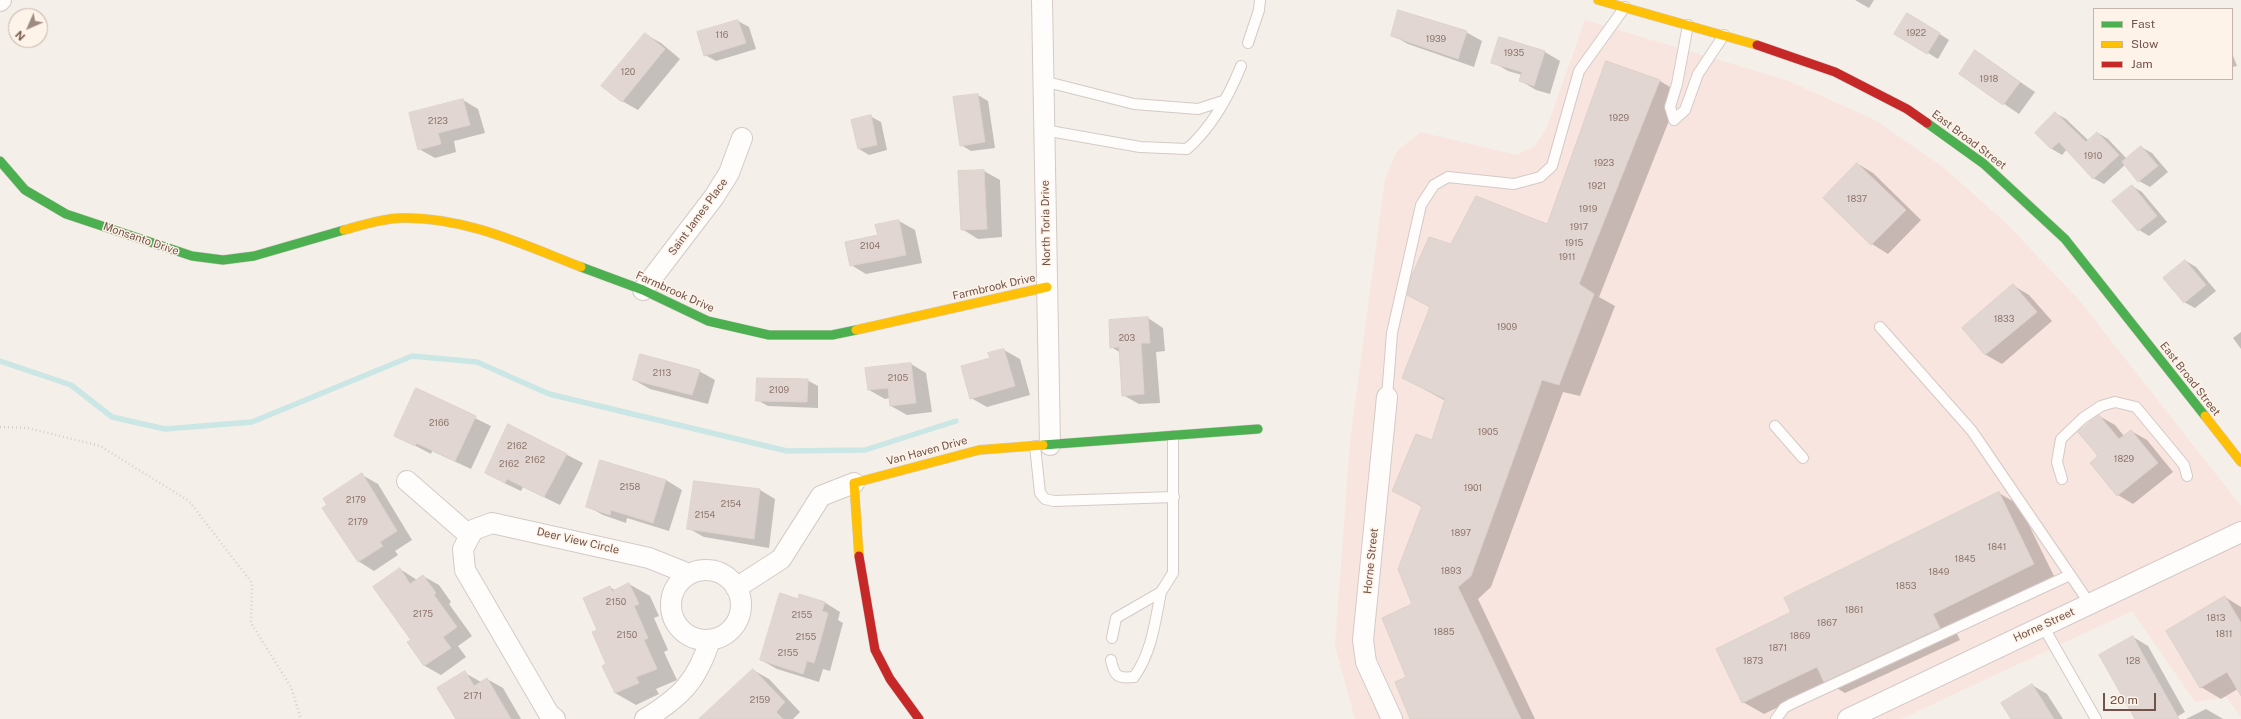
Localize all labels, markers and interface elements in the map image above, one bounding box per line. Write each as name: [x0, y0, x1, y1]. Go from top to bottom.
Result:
north arrow: [8, 8, 48, 48]
legend: [2093, 8, 2233, 80]
text: Fast: [2131, 17, 2155, 31]
text: N: [13, 28, 28, 43]
house number: 1922: [1906, 28, 1926, 38]
house number: 116: [716, 30, 728, 40]
house number: 1939: [1426, 34, 1446, 44]
text: Slow: [2131, 37, 2158, 51]
house number: 1935: [1504, 48, 1524, 58]
text: Jam: [2131, 57, 2153, 71]
house number: 120: [621, 67, 635, 77]
house number: 1918: [1980, 74, 1998, 84]
street label: East Broad Street: [1929, 108, 2009, 172]
house number: 1929: [1609, 113, 1629, 123]
house number: 2123: [428, 116, 448, 126]
house number: 1910: [2084, 151, 2102, 161]
house number: 1923: [1594, 158, 1614, 168]
street label: Saint James Place: [666, 176, 730, 258]
street label: North Toria Drive: [1039, 180, 1053, 266]
house number: 1921: [1588, 181, 1606, 191]
house number: 1837: [1847, 194, 1867, 204]
house number: 1919: [1579, 204, 1597, 214]
street label: Monsanto Drive: [101, 220, 181, 258]
house number: 1917: [1570, 222, 1588, 232]
house number: 1915: [1565, 238, 1583, 248]
house number: 2104: [860, 241, 880, 251]
house number: 1911: [1559, 252, 1575, 262]
street label: Farmbrook Drive: [634, 269, 716, 315]
street label: Farmbrook Drive: [951, 271, 1037, 303]
house number: 1833: [1994, 314, 2014, 324]
house number: 1909: [1497, 322, 1517, 332]
house number: 203: [1119, 333, 1135, 343]
street label: East Broad Street: [2157, 339, 2223, 419]
house number: 2113: [653, 368, 671, 378]
house number: 2105: [888, 373, 908, 383]
house number: 2109: [769, 385, 789, 395]
house number: 2166: [429, 418, 449, 428]
house number: 1905: [1478, 427, 1498, 437]
street label: Van Haven Drive: [885, 434, 969, 468]
house number: 2162: [507, 441, 527, 451]
house number: 1829: [2114, 454, 2134, 464]
house number: 2162: [525, 455, 545, 465]
house number: 2162: [499, 459, 519, 469]
house number: 2158: [620, 482, 640, 492]
house number: 1901: [1464, 483, 1482, 493]
house number: 2179: [346, 495, 366, 505]
house number: 2154: [721, 499, 741, 509]
house number: 2154: [695, 510, 715, 520]
house number: 2179: [348, 517, 368, 527]
street label: Deer View Circle: [535, 525, 621, 557]
street label: Horne Street: [1361, 527, 1381, 595]
house number: 1897: [1451, 528, 1471, 538]
house number: 1841: [1988, 542, 2006, 552]
house number: 1845: [1955, 554, 1975, 564]
house number: 1893: [1441, 566, 1461, 576]
house number: 1849: [1929, 567, 1949, 577]
house number: 1853: [1896, 581, 1916, 591]
house number: 2150: [606, 597, 626, 607]
house number: 1861: [1845, 605, 1863, 615]
street label: Horne Street: [2011, 605, 2077, 645]
house number: 2175: [413, 609, 433, 619]
house number: 2155: [792, 610, 812, 620]
house number: 1813: [2207, 613, 2225, 623]
house number: 1867: [1817, 618, 1837, 628]
house number: 1885: [1433, 627, 1455, 637]
house number: 1811: [2216, 629, 2232, 639]
house number: 2150: [617, 630, 637, 640]
house number: 1869: [1790, 631, 1810, 641]
house number: 2155: [796, 632, 816, 642]
house number: 1871: [1769, 643, 1787, 653]
house number: 2155: [778, 648, 798, 658]
house number: 1873: [1743, 656, 1763, 666]
house number: 128: [2126, 656, 2140, 666]
scale bar: [2105, 685, 2158, 711]
house number: 2171: [464, 691, 482, 701]
text: 20 m: [2110, 693, 2138, 707]
house number: 2159: [750, 695, 770, 705]

